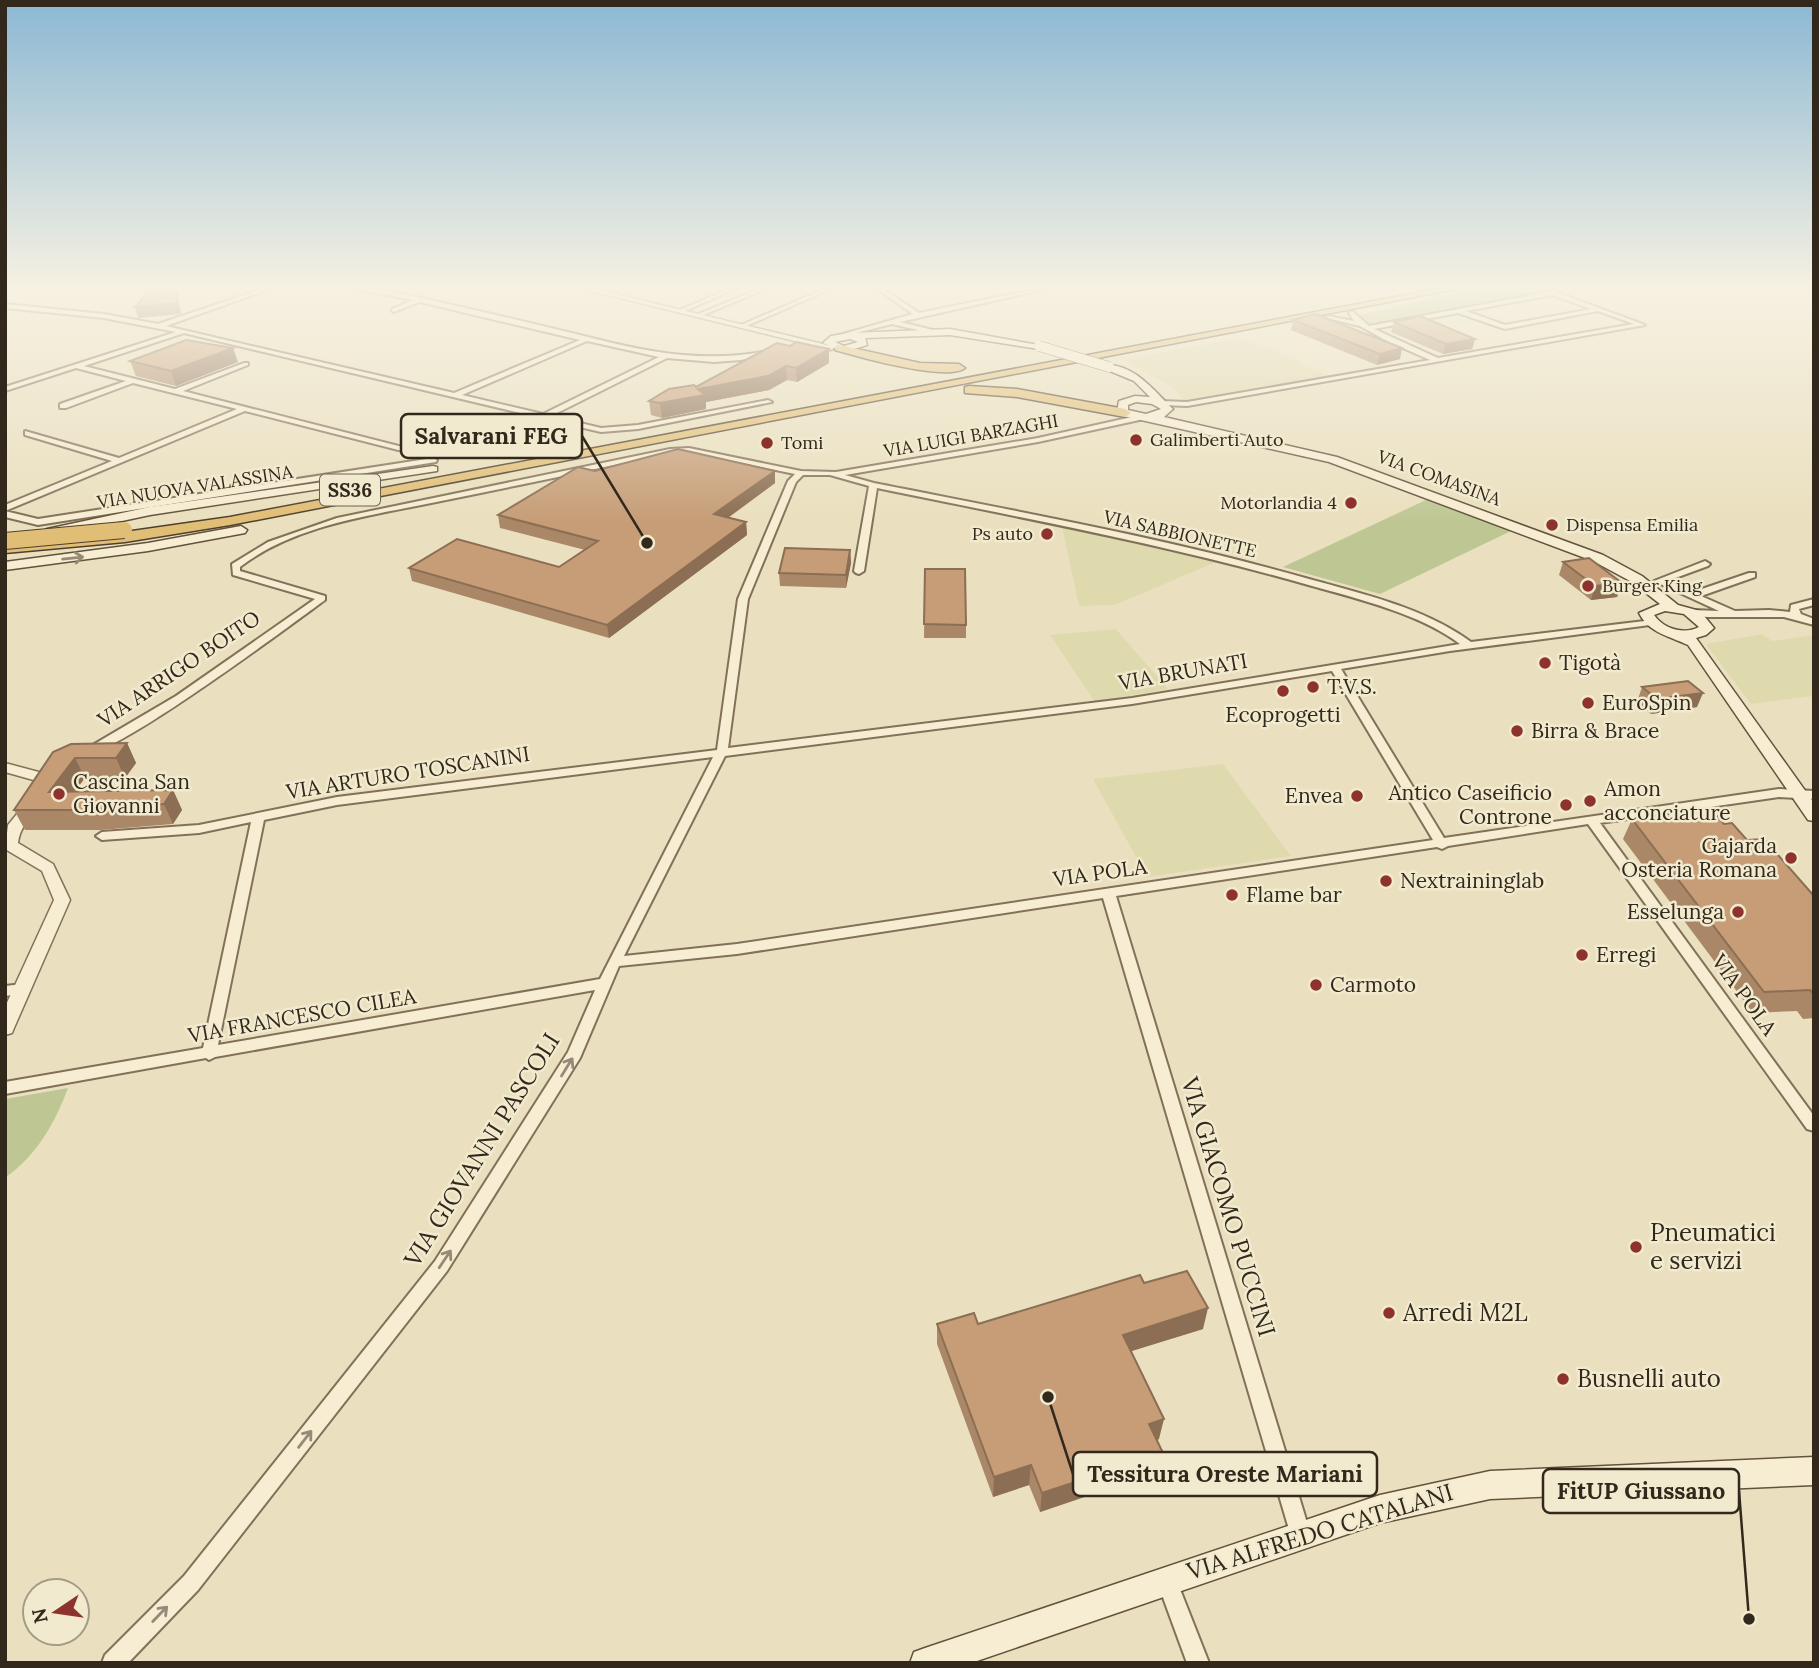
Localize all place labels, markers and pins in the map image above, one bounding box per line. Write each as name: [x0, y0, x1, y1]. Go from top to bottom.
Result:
callout: Salvarani FEG: [401, 414, 582, 458]
place label: Galimberti Auto: [1150, 428, 1283, 451]
place label: Tomi: [781, 431, 823, 454]
marker: Galimberti Auto: [1128, 432, 1144, 448]
marker: Tomi: [759, 435, 775, 451]
place label: Motorlandia 4: [1220, 491, 1337, 514]
marker: Motorlandia 4: [1343, 495, 1359, 511]
place label: Dispensa Emilia: [1566, 513, 1698, 536]
marker: Dispensa Emilia: [1544, 517, 1560, 533]
place label: Ps auto: [972, 522, 1033, 545]
marker: Ps auto: [1039, 526, 1055, 542]
place label: Burger King: [1602, 574, 1703, 597]
marker: Burger King: [1580, 578, 1596, 594]
place label: Tigotà: [1559, 649, 1621, 676]
marker: Tigotà: [1537, 655, 1553, 671]
place label: T.V.S.: [1327, 673, 1377, 700]
marker: T.V.S.: [1305, 679, 1321, 695]
marker: Ecoprogetti: [1275, 683, 1291, 699]
place label: EuroSpin: [1602, 689, 1692, 716]
marker: EuroSpin: [1580, 695, 1596, 711]
place label: Ecoprogetti: [1225, 701, 1341, 728]
place label: Birra & Brace: [1531, 717, 1659, 744]
marker: Birra & Brace: [1509, 723, 1525, 739]
place label: Cascina San Giovanni: [73, 768, 190, 819]
place label: Amon acconciature: [1603, 775, 1731, 826]
place label: Antico Caseificio Controne: [1387, 779, 1552, 830]
place label: Envea: [1285, 782, 1343, 809]
marker: Cascina San Giovanni: [51, 786, 67, 802]
marker: Envea: [1349, 788, 1365, 804]
marker: Amon acconciature: [1582, 793, 1598, 809]
marker: Antico Caseificio Controne: [1558, 797, 1574, 813]
place label: Gajarda Osteria Romana: [1621, 832, 1777, 883]
marker: Gajarda Osteria Romana: [1783, 850, 1799, 866]
place label: Nextraininglab: [1400, 867, 1544, 894]
marker: Nextraininglab: [1378, 873, 1394, 889]
place label: Flame bar: [1246, 881, 1342, 908]
marker: Flame bar: [1224, 887, 1240, 903]
place label: Esselunga: [1627, 898, 1724, 925]
marker: Esselunga: [1730, 904, 1746, 920]
place label: Erregi: [1596, 941, 1657, 968]
marker: Erregi: [1574, 947, 1590, 963]
place label: Carmoto: [1330, 971, 1416, 998]
marker: Carmoto: [1308, 977, 1324, 993]
place label: Pneumatici e servizi: [1650, 1217, 1776, 1276]
marker: Pneumatici e servizi: [1628, 1239, 1644, 1255]
place label: Arredi M2L: [1402, 1297, 1528, 1328]
marker: Arredi M2L: [1381, 1305, 1397, 1321]
place label: Busnelli auto: [1577, 1363, 1721, 1394]
marker: Busnelli auto: [1555, 1371, 1571, 1387]
callout: Tessitura Oreste Mariani: [1073, 1452, 1377, 1496]
callout: FitUP Giussano: [1543, 1469, 1739, 1513]

